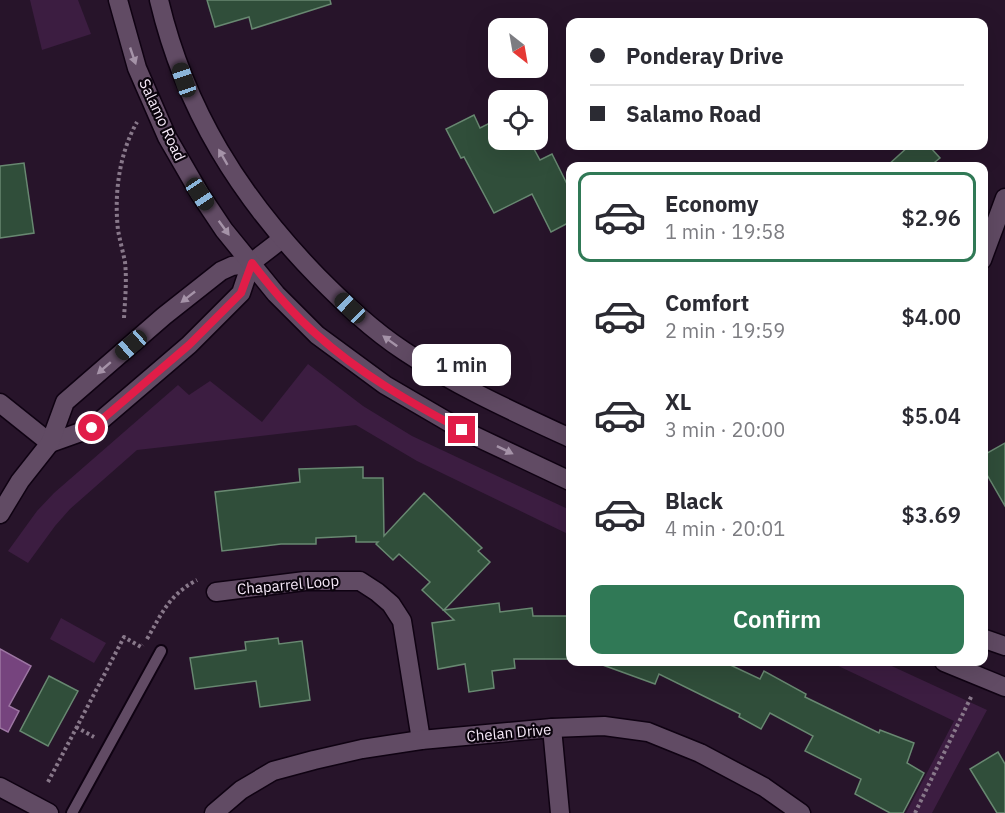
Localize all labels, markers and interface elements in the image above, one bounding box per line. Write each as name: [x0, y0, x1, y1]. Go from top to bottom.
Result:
north arrow: [488, 18, 548, 78]
map controls: [488, 18, 548, 150]
text: Ponderay Drive: [626, 41, 784, 70]
one-way arrow: [129, 47, 139, 65]
car: [170, 60, 198, 100]
street label: Salamo Road: [135, 76, 190, 164]
button: locate: [488, 90, 548, 150]
text: Salamo Road: [626, 99, 762, 128]
one-way arrow: [218, 149, 229, 165]
car: [182, 174, 218, 214]
text: Economy: [665, 189, 759, 218]
icon: car: [593, 190, 647, 244]
text: $2.96: [902, 203, 961, 232]
text: 1 min · 19:58: [665, 218, 785, 245]
one-way arrow: [217, 221, 229, 236]
text: Comfort: [665, 288, 749, 317]
car: [331, 289, 369, 327]
icon: car: [593, 289, 647, 343]
one-way arrow: [181, 290, 196, 302]
text: $4.00: [902, 302, 961, 331]
text: 2 min · 19:59: [665, 317, 785, 344]
car: [112, 326, 150, 364]
one-way arrow: [382, 335, 398, 347]
callout: 1 min: [412, 343, 512, 385]
text: 1 min: [436, 351, 487, 378]
one-way arrow: [96, 362, 111, 375]
text: XL: [665, 387, 691, 416]
icon: car: [593, 388, 647, 442]
text: $5.04: [902, 401, 961, 430]
route start: [78, 414, 105, 441]
route end: [448, 416, 475, 443]
text: 3 min · 20:00: [665, 416, 785, 443]
one-way arrow: [496, 446, 513, 455]
text: Black: [665, 486, 723, 515]
icon: car: [593, 487, 647, 541]
text: $3.69: [902, 500, 961, 529]
text: 4 min · 20:01: [665, 515, 785, 542]
street label: Chaparrel Loop: [236, 571, 340, 598]
button: Confirm: [590, 585, 964, 654]
street label: Chelan Drive: [466, 719, 552, 746]

